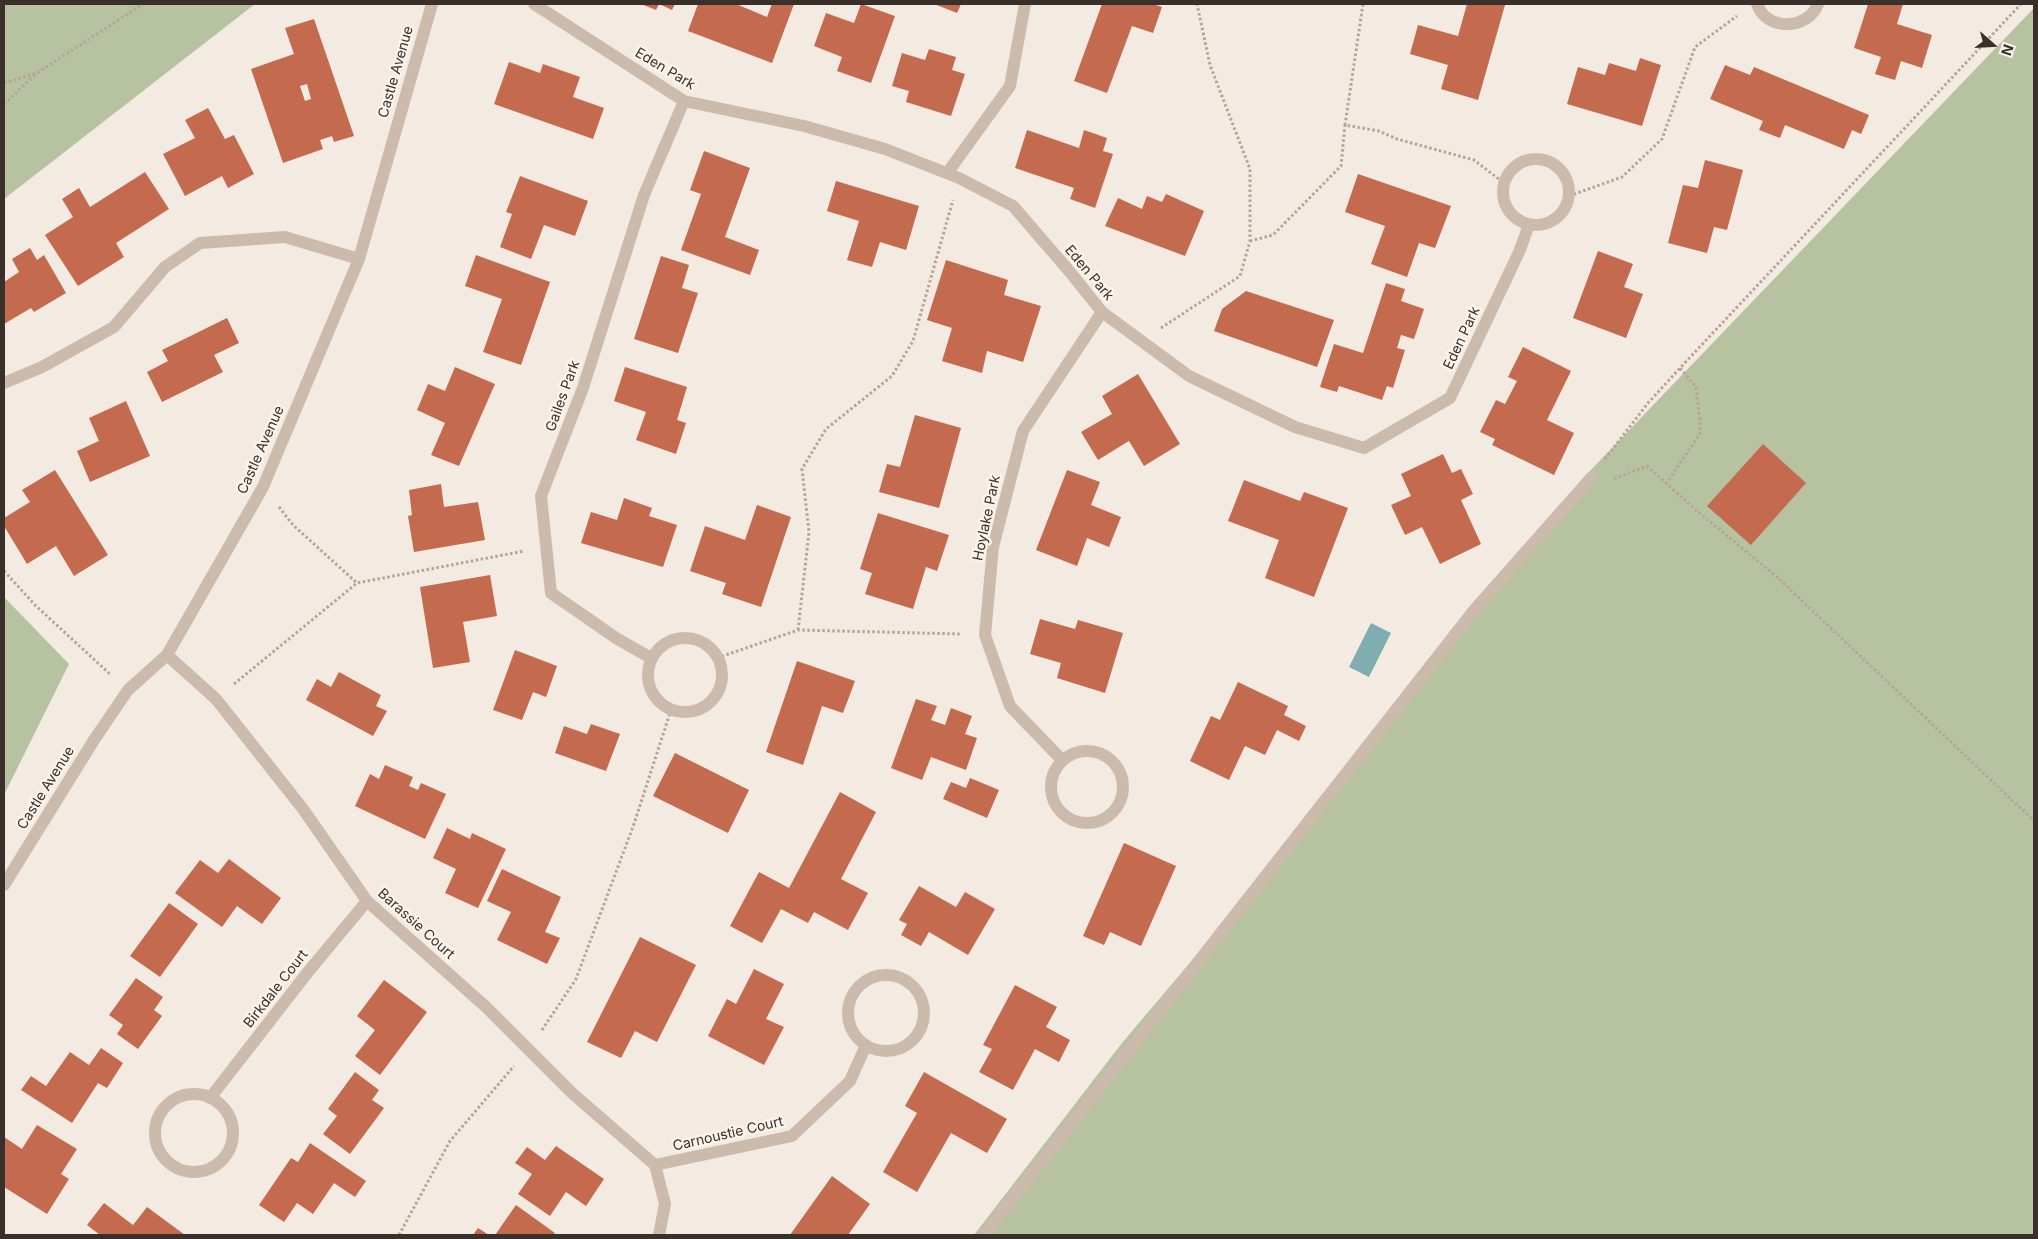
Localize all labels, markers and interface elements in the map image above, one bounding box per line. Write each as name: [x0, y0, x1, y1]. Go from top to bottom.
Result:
north arrow: [1968, 20, 2018, 70]
street label: Castle Avenue: [375, 24, 417, 120]
text: N: [1998, 42, 2017, 58]
street label: Eden Park: [632, 44, 698, 94]
street label: Eden Park: [1061, 242, 1117, 304]
street label: Eden Park: [1440, 304, 1484, 372]
street label: Gailes Park: [542, 358, 584, 434]
street label: Castle Avenue: [234, 403, 288, 497]
street label: Hoylake Park: [970, 474, 1004, 562]
street label: Castle Avenue: [14, 743, 78, 833]
street label: Barassie Court: [374, 885, 458, 963]
street label: Birkdale Court: [240, 947, 312, 1031]
street label: Carnoustie Court: [671, 1113, 785, 1155]

